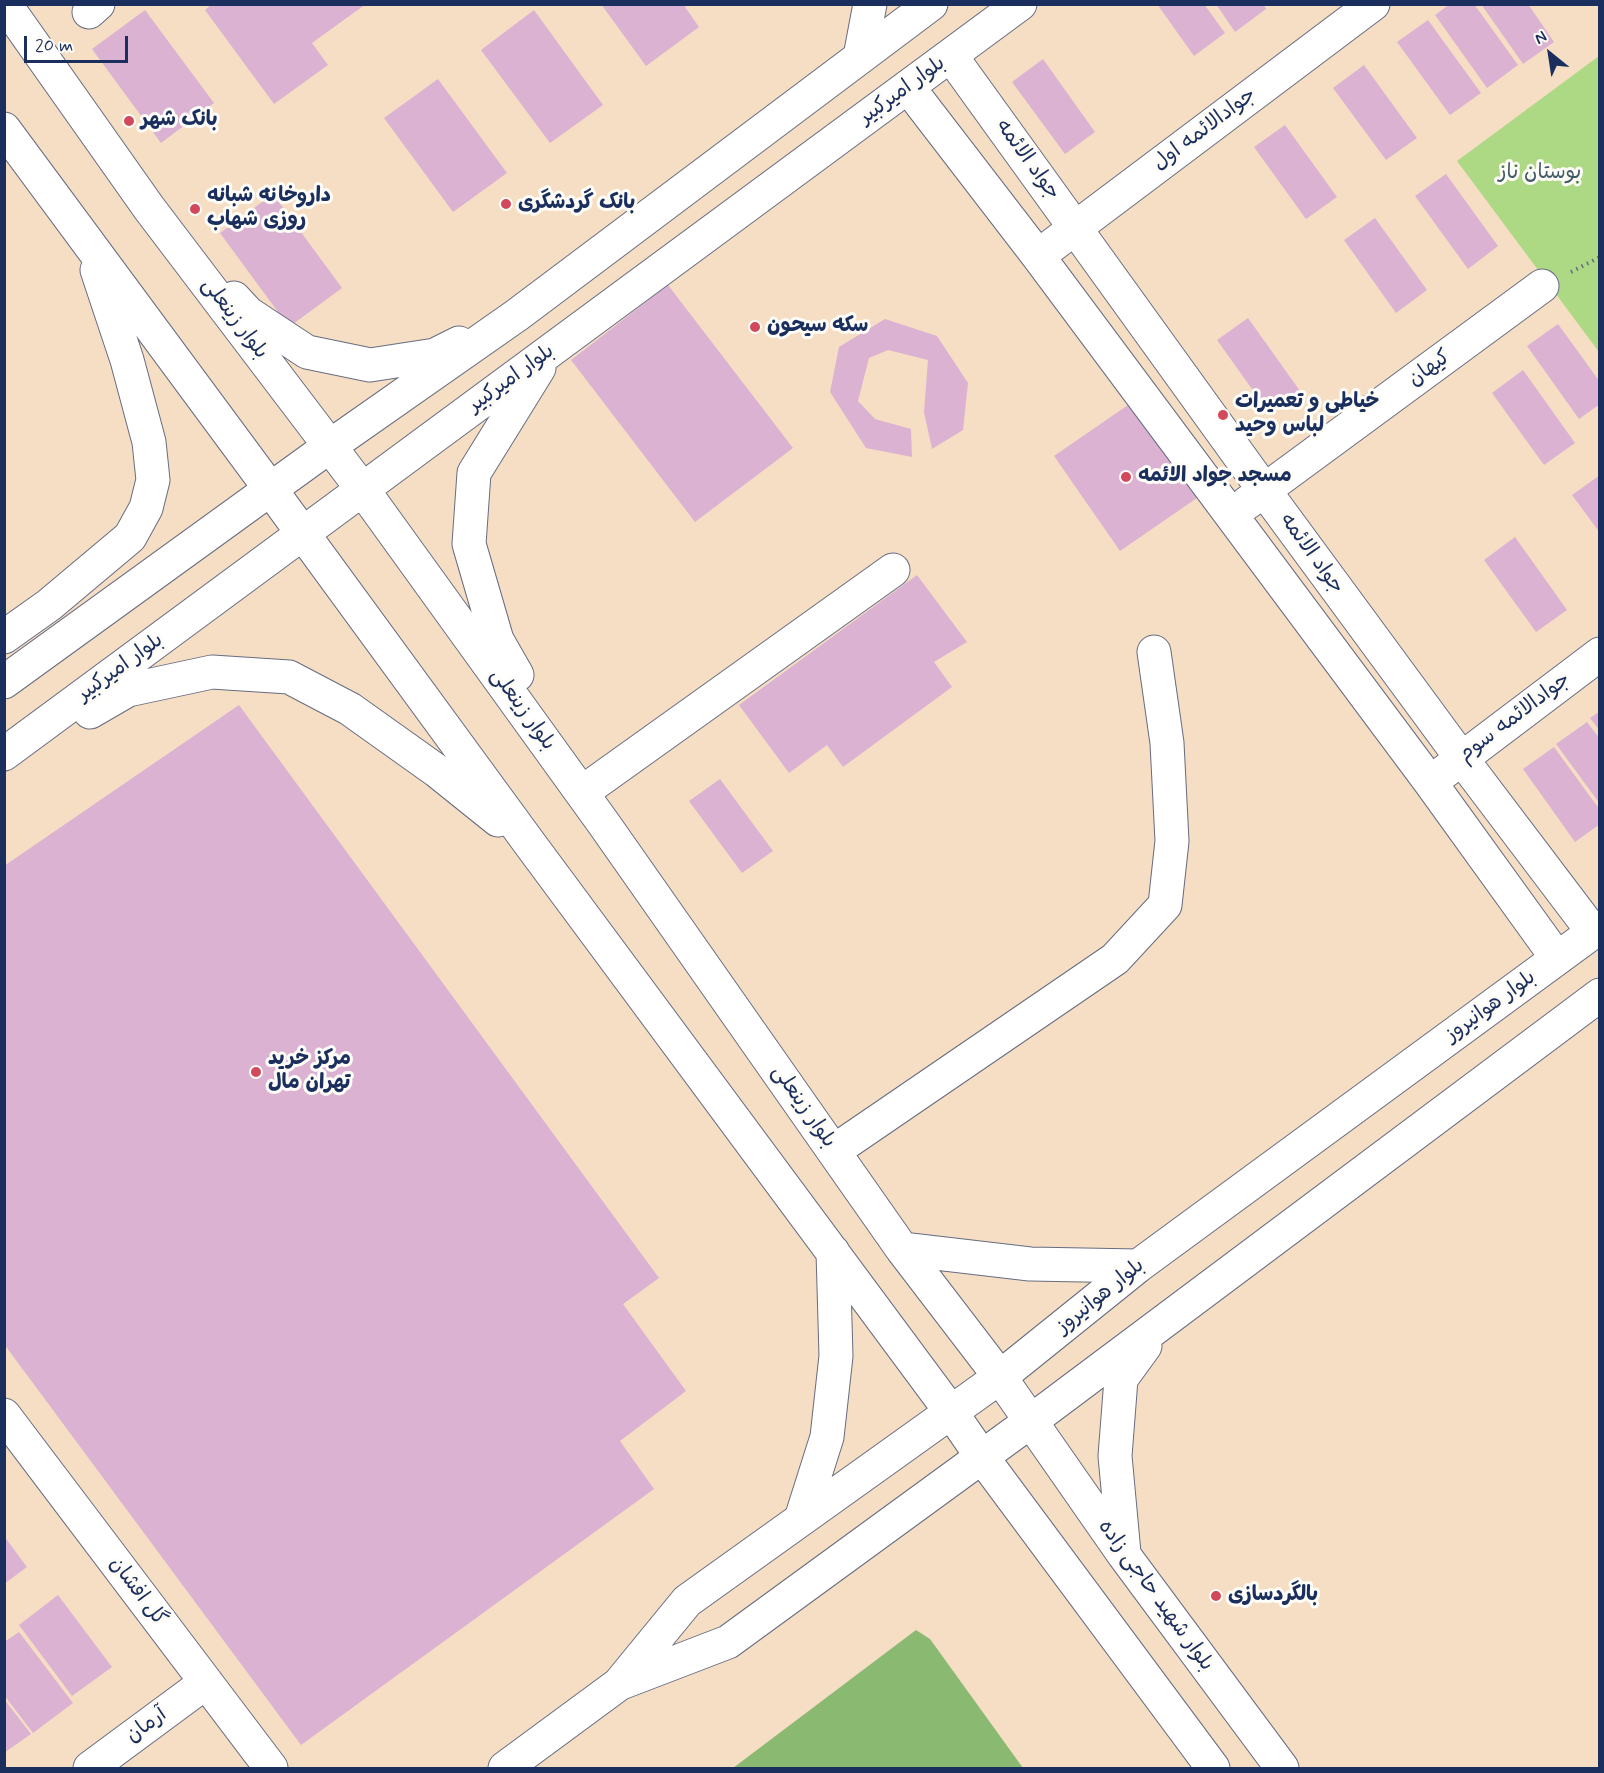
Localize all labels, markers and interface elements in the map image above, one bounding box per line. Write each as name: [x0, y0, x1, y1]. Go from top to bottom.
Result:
scale bar: [27, 24, 130, 62]
north arrow: [1520, 24, 1580, 84]
text: N: [1531, 26, 1551, 50]
text: 20 m: [35, 34, 73, 58]
street label: بلوار امیرکبیر: [855, 51, 951, 131]
street label: جوادالائمه اول: [1148, 83, 1262, 177]
place label: بانک شهر: [141, 108, 218, 134]
marker: بانک شهر: [122, 114, 136, 128]
street label: جواد الائمه: [989, 115, 1065, 205]
park label: بوستان ناز: [1499, 161, 1581, 187]
place label: داروخانه شبانه روزی شهاب: [207, 184, 331, 234]
place label: بانک گردشگری: [518, 191, 635, 217]
marker: بانک گردشگری: [499, 197, 513, 211]
marker: داروخانه شبانه روزی شهاب: [188, 202, 202, 216]
street label: بلوار زینعلی: [195, 273, 273, 365]
place label: سکه سیحون: [767, 314, 868, 340]
marker: سکه سیحون: [748, 320, 762, 334]
street label: بلوار امیرکبیر: [464, 339, 560, 419]
street label: کیهان: [1404, 345, 1456, 393]
place label: خیاطی و تعمیرات لباس وحید: [1235, 390, 1379, 440]
marker: خیاطی و تعمیرات لباس وحید: [1216, 408, 1230, 422]
place label: مسجد جواد الائمه: [1138, 464, 1292, 490]
marker: مسجد جواد الائمه: [1119, 470, 1133, 484]
street label: جواد الائمه: [1273, 509, 1349, 599]
street label: بلوار امیرکبیر: [73, 628, 169, 708]
street label: بلوار زینعلی: [484, 664, 560, 756]
street label: جوادالائمه سوم: [1454, 668, 1576, 768]
street label: بلوار هوانیروز: [1441, 966, 1541, 1048]
place label: مرکز خرید تهران مال: [268, 1047, 351, 1097]
street label: بلوار زینعلی: [765, 1061, 841, 1153]
marker: مرکز خرید تهران مال: [249, 1065, 263, 1079]
street label: بلوار هوانیروز: [1052, 1254, 1150, 1340]
street label: بلوار شهید حاجی زاده: [1092, 1515, 1218, 1677]
street label: گل افشان: [103, 1552, 171, 1632]
place label: بالگردسازی: [1228, 1583, 1318, 1609]
marker: بالگردسازی: [1209, 1589, 1223, 1603]
street label: آرمان: [122, 1703, 172, 1749]

